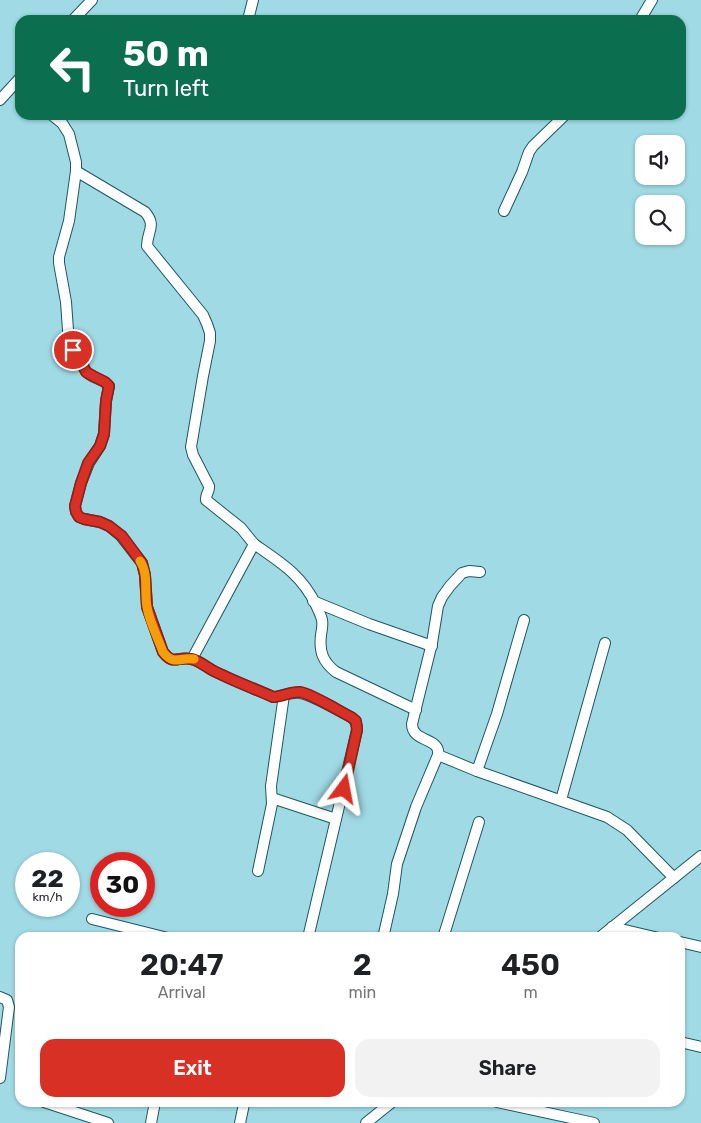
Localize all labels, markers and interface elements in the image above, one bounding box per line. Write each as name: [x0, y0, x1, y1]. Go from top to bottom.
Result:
text: 50 m: [123, 33, 209, 75]
icon: left: [40, 35, 105, 100]
text: Turn left: [123, 75, 209, 102]
map controls: [635, 135, 685, 245]
button: sound: [635, 135, 685, 185]
button: search: [635, 195, 685, 245]
pin: [52, 329, 94, 371]
icon: arrive: [59, 336, 87, 364]
position arrow: [317, 762, 369, 814]
speed limit sign: 30: [90, 852, 155, 917]
text: 22: [31, 864, 64, 893]
text: km/h: [33, 890, 62, 904]
text: 20:47: [140, 947, 224, 983]
text: 2: [353, 947, 372, 983]
text: 450: [501, 947, 560, 983]
text: Arrival: [158, 983, 206, 1002]
text: min: [348, 983, 376, 1002]
text: m: [523, 983, 538, 1002]
button: Exit: [40, 1039, 345, 1097]
button: Share: [355, 1039, 660, 1097]

